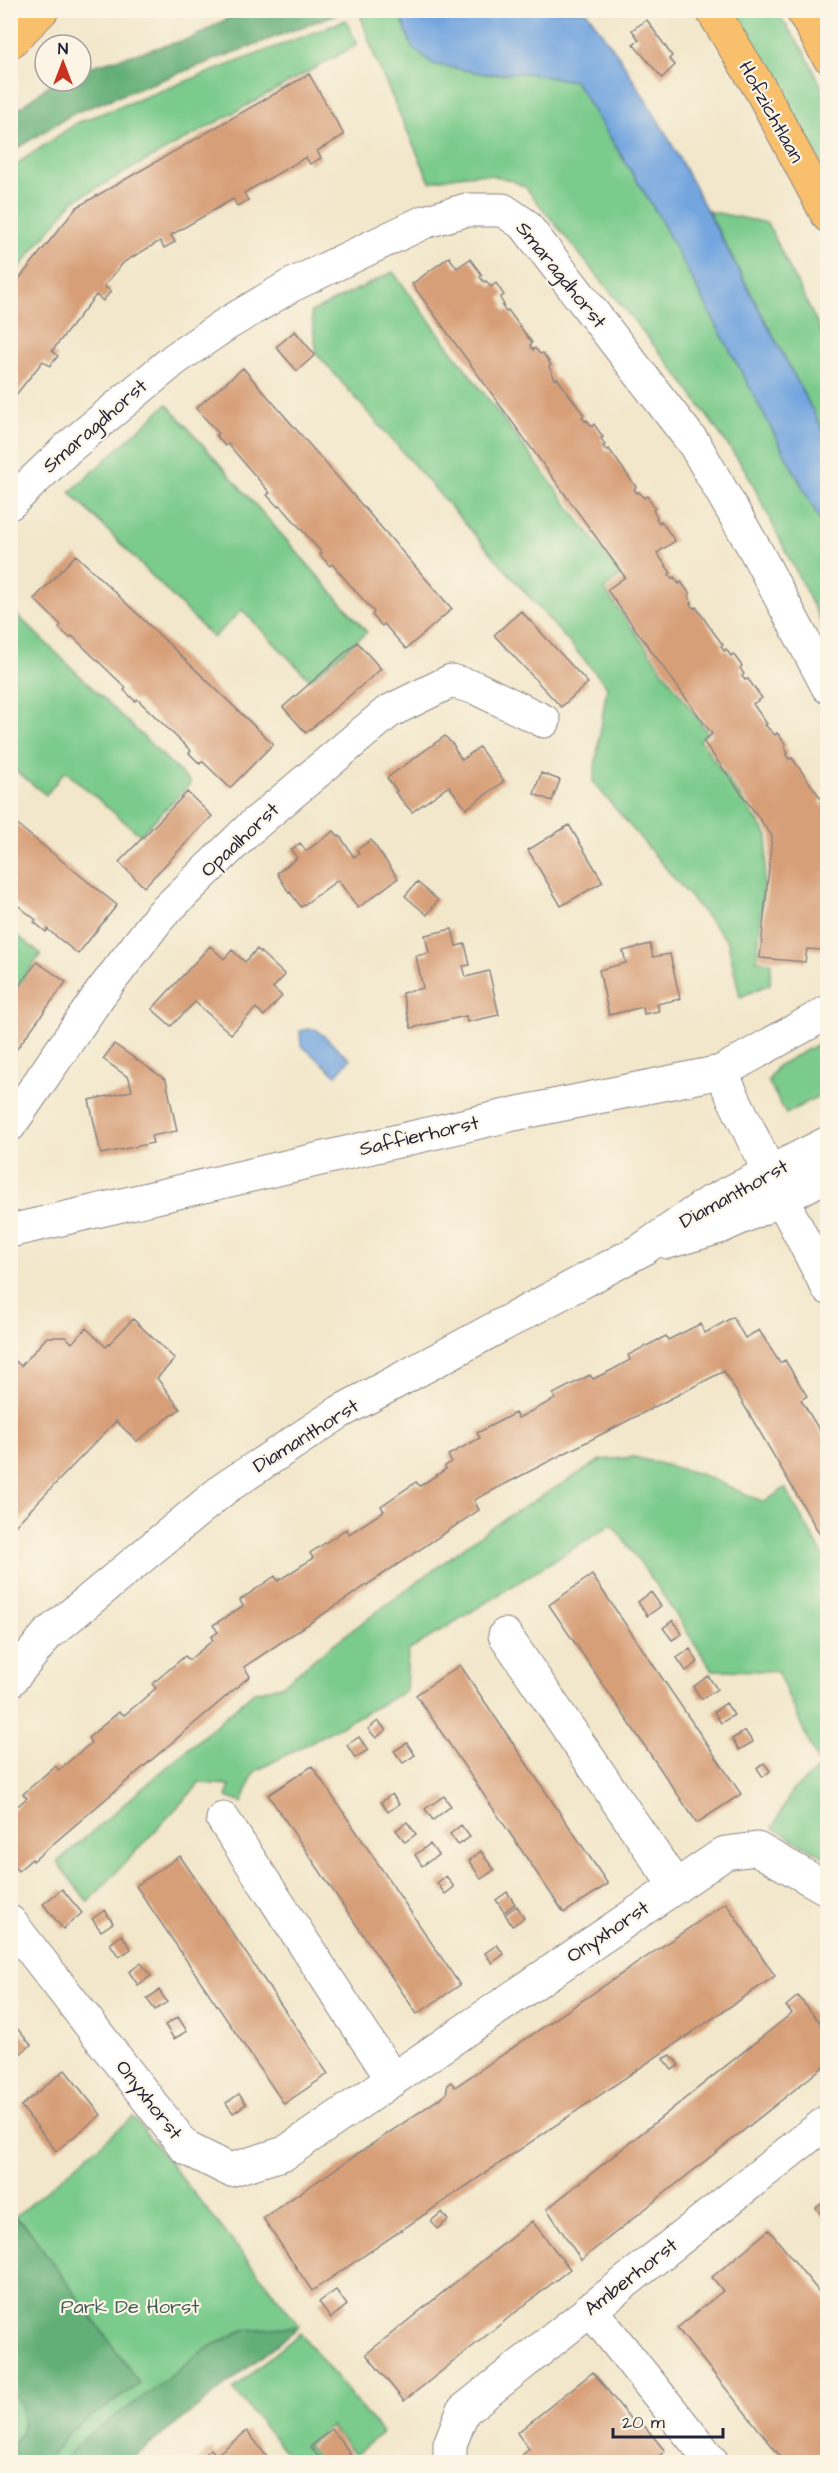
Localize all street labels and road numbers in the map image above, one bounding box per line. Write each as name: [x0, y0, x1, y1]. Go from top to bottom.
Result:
street label: Hofzichtlaan: [732, 56, 810, 168]
street label: Smaragdhorst: [508, 215, 613, 335]
street label: Smaragdhorst: [36, 373, 154, 480]
street label: Opaalhorst: [194, 796, 286, 884]
street label: Saffierhorst: [356, 1109, 482, 1163]
street label: Diamanthorst: [675, 1153, 793, 1235]
street label: Diamanthorst: [248, 1392, 364, 1480]
street label: Onyxhorst: [561, 1894, 655, 1971]
street label: Onyxhorst: [108, 2054, 189, 2146]
street label: Amberhorst: [578, 2232, 684, 2322]

